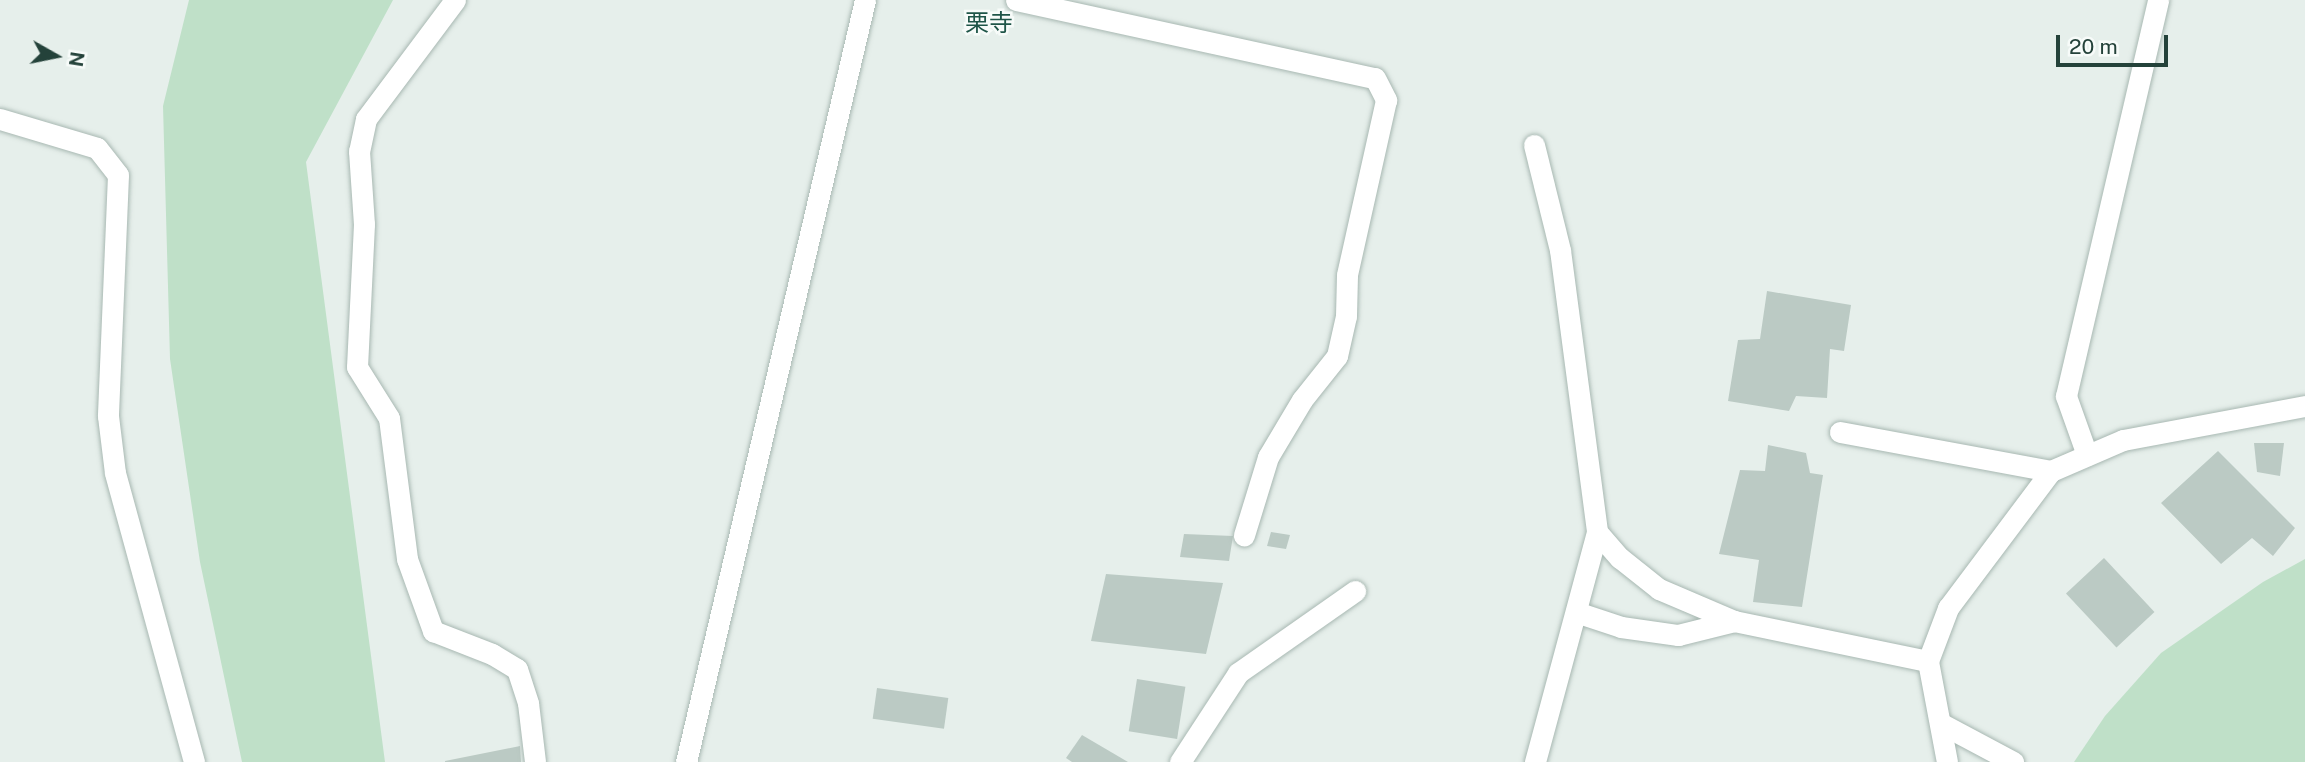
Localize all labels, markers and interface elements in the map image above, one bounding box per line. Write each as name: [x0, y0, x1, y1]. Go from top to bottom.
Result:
district label: 栗寺: [965, 9, 1013, 37]
north arrow: [21, 21, 91, 91]
scale bar: [2060, 21, 2172, 65]
text: 20 m: [2069, 34, 2118, 59]
text: N: [65, 50, 89, 68]

